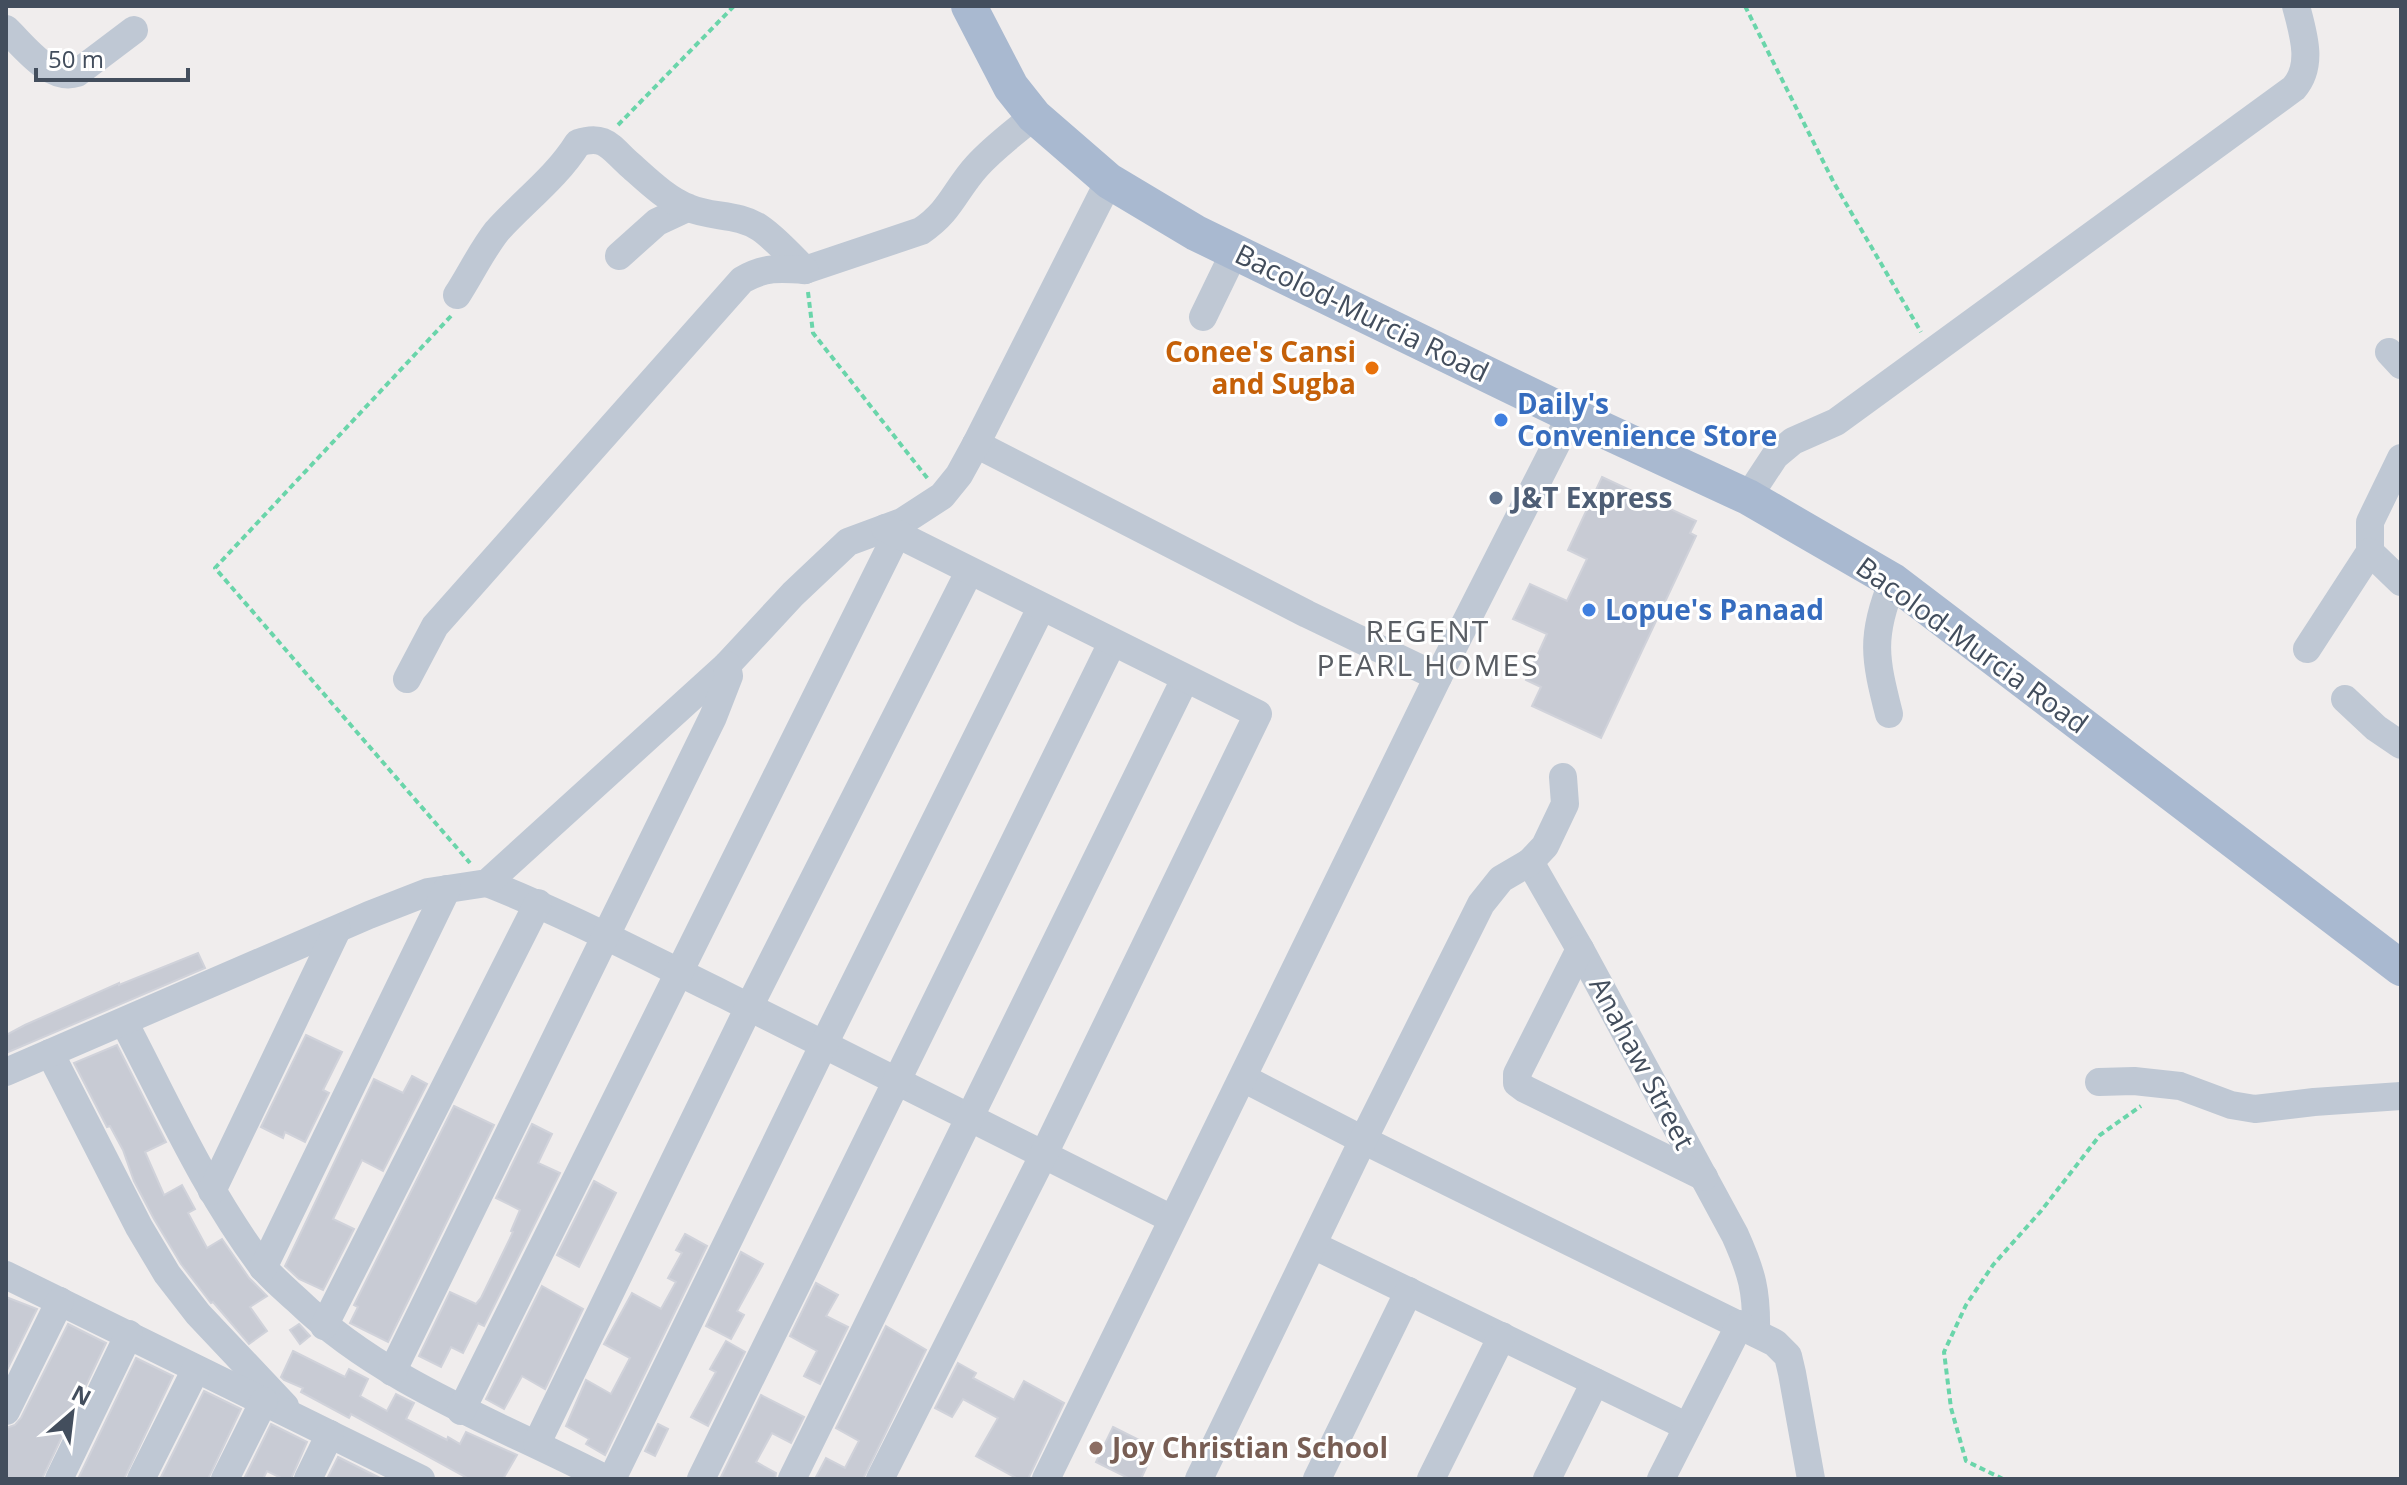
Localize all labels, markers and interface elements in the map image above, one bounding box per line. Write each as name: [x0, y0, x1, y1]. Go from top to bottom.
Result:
scale bar: [36, 32, 188, 82]
text: 50 m: [48, 42, 104, 75]
street label: Bacolod-Murcia Road: [1229, 234, 1496, 390]
place label: Conee's Cansi and Sugba: [1165, 332, 1356, 402]
marker: Conee's Cansi and Sugba: [1363, 359, 1381, 377]
place label: Daily's Convenience Store: [1517, 384, 1777, 454]
marker: Daily's Convenience Store: [1492, 411, 1510, 429]
place label: J&T Express: [1509, 478, 1672, 516]
marker: J&T Express: [1487, 489, 1505, 507]
street label: Bacolod-Murcia Road: [1849, 547, 2096, 741]
place label: Lopue's Panaad: [1605, 590, 1824, 628]
marker: Lopue's Panaad: [1580, 601, 1598, 619]
district label: REGENT PEARL HOMES: [1316, 610, 1540, 685]
street label: Anahaw Street: [1581, 970, 1704, 1155]
north arrow: [32, 1373, 112, 1453]
text: N: [67, 1377, 97, 1412]
place label: Joy Christian School: [1109, 1428, 1388, 1466]
marker: Joy Christian School: [1087, 1439, 1105, 1457]

